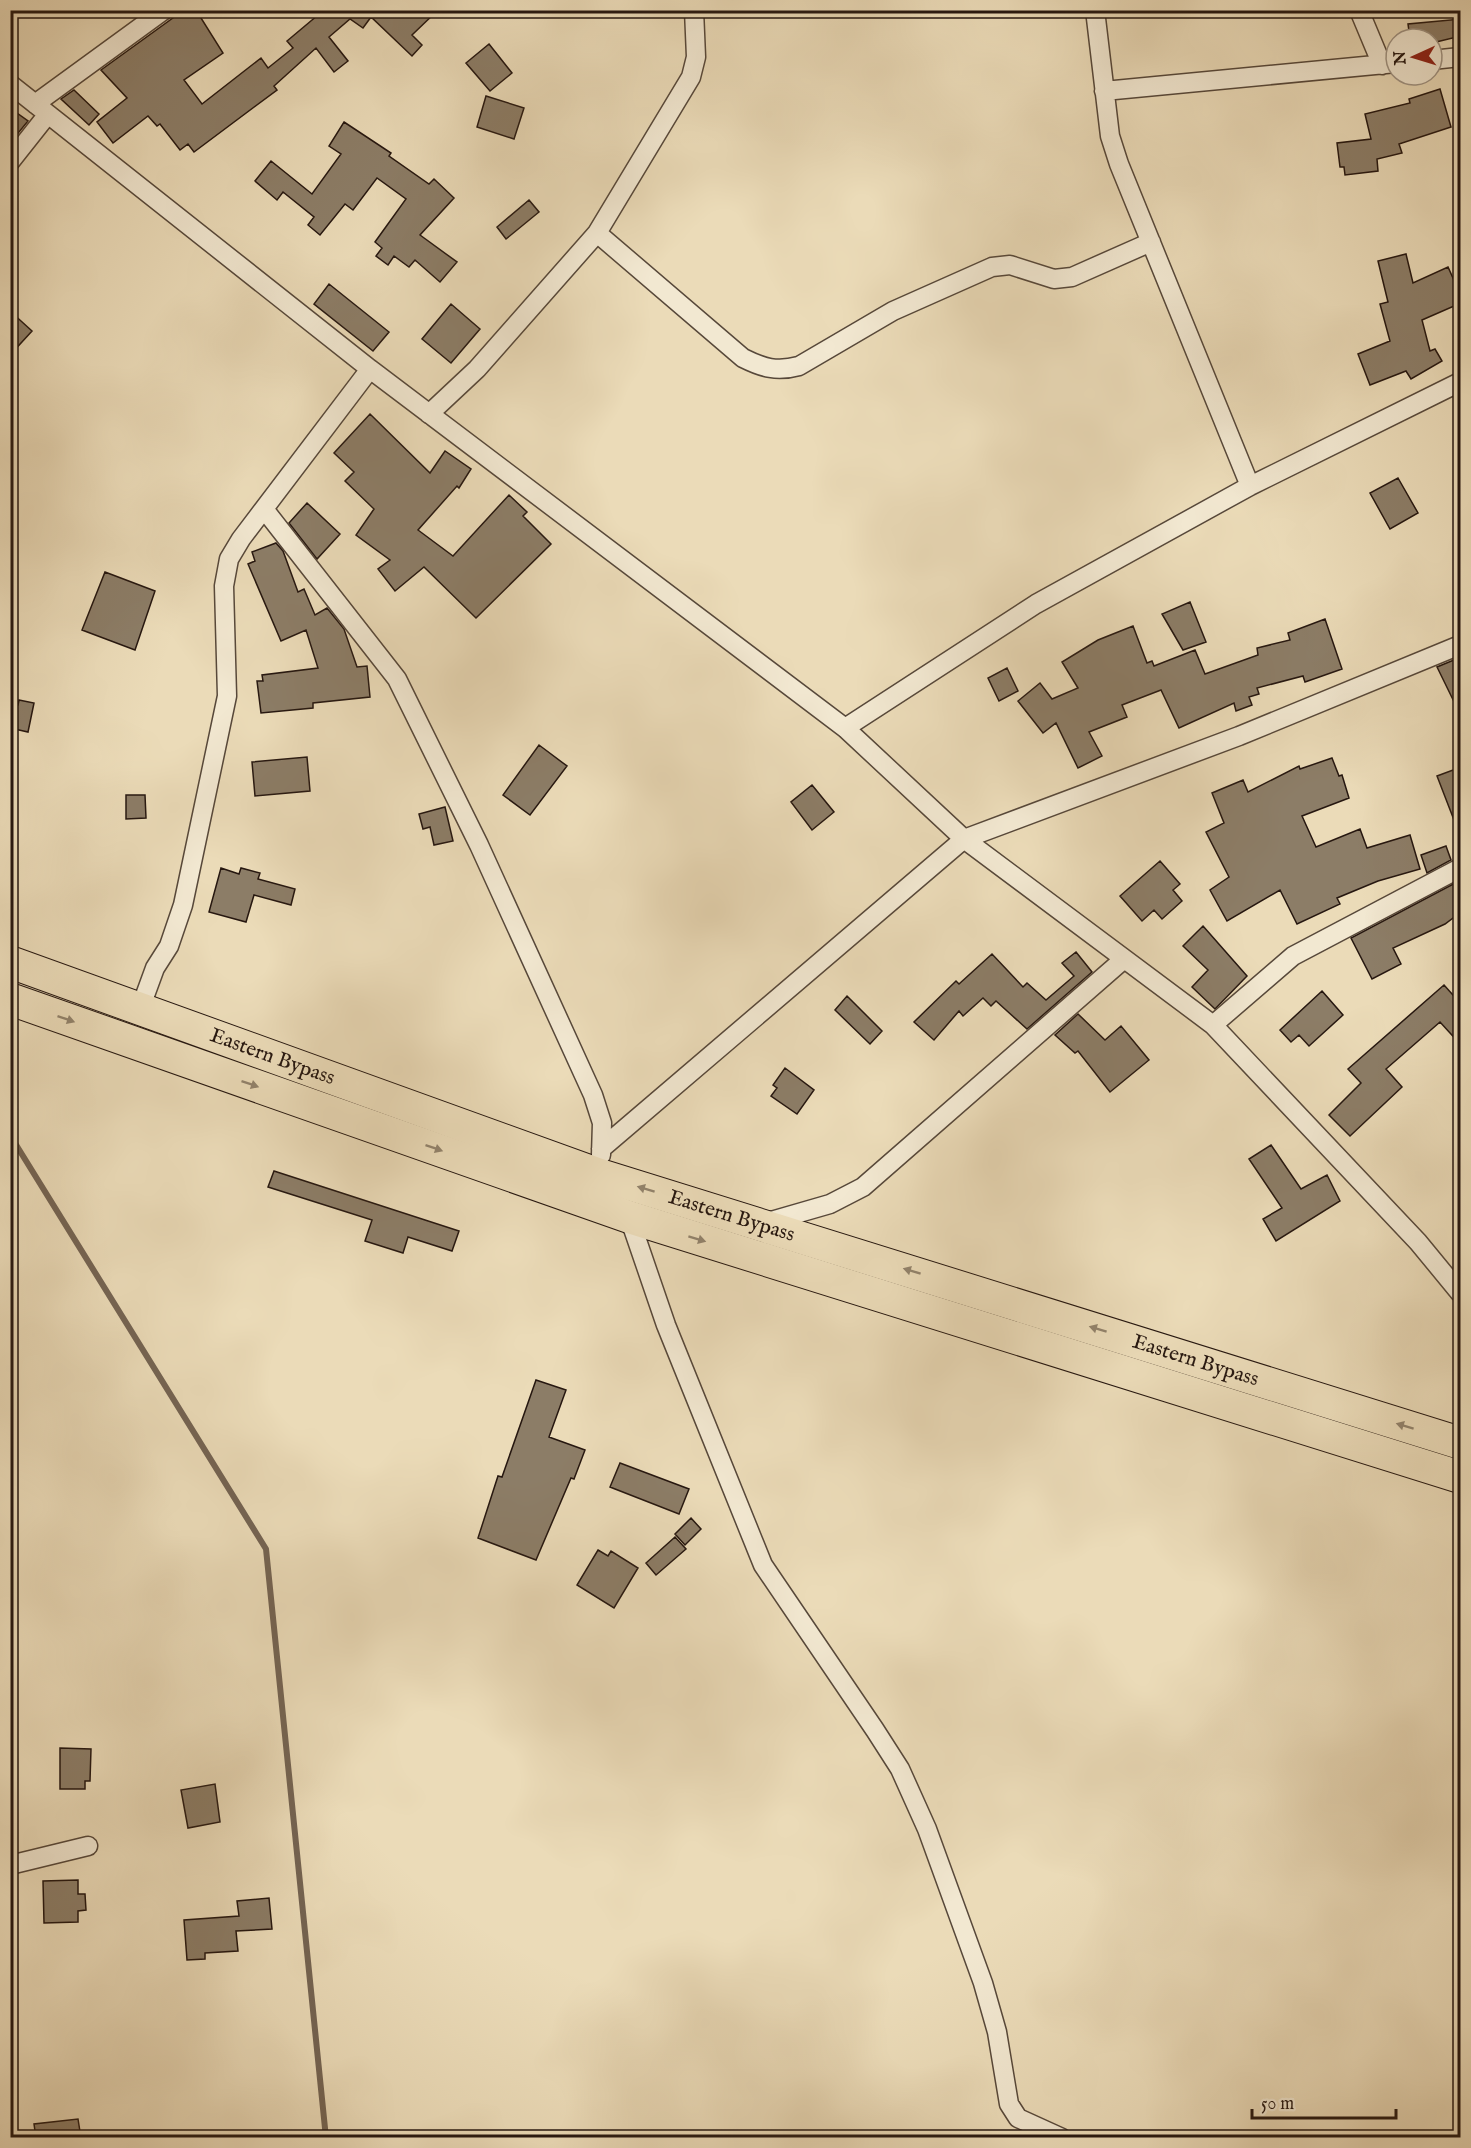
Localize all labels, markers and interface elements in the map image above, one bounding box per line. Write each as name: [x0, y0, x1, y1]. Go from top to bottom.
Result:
north arrow: [1384, 27, 1444, 87]
text: N: [1391, 50, 1412, 67]
one-way arrow: [57, 1014, 75, 1024]
street label: Eastern Bypass: [206, 1022, 339, 1092]
one-way arrow: [241, 1079, 259, 1089]
one-way arrow: [425, 1144, 443, 1154]
one-way arrow: [637, 1184, 655, 1193]
street label: Eastern Bypass: [665, 1184, 798, 1248]
one-way arrow: [689, 1234, 707, 1244]
one-way arrow: [903, 1266, 921, 1275]
one-way arrow: [1089, 1324, 1107, 1333]
street label: Eastern Bypass: [1129, 1328, 1262, 1393]
one-way arrow: [1396, 1420, 1414, 1430]
scale bar: [1252, 2082, 1396, 2120]
text: 50 m: [1261, 2093, 1294, 2116]

